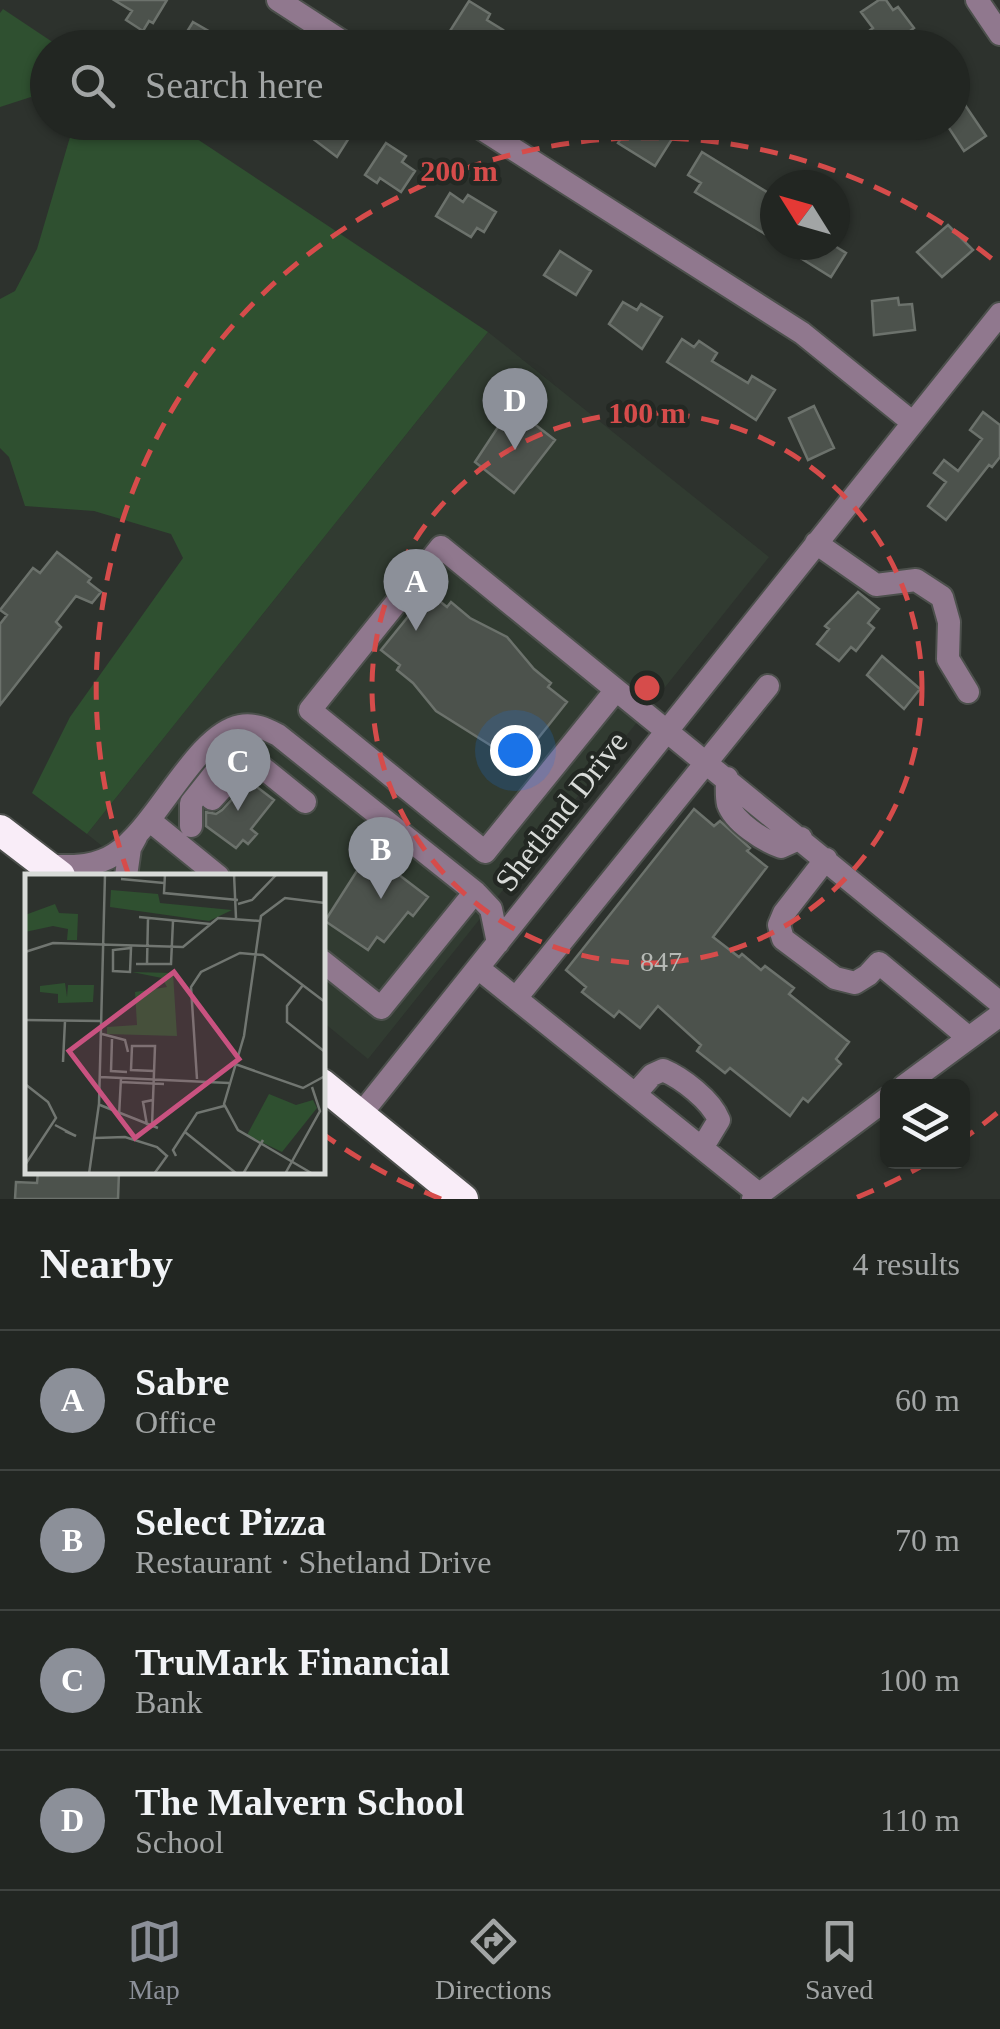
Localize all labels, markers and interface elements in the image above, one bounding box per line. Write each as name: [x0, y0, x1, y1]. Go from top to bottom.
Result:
search box: [30, 30, 970, 140]
icon: search: [65, 58, 120, 113]
text: Search here: [145, 64, 323, 106]
text: 200 m: [420, 154, 498, 187]
north arrow: [760, 170, 850, 260]
pin: D: [482, 368, 548, 450]
text: 100 m: [608, 396, 686, 429]
pin: A: [384, 548, 448, 631]
centre of rings: [629, 670, 665, 706]
street label: Shetland Drive: [487, 724, 635, 898]
your location: [490, 725, 541, 776]
pin: C: [206, 728, 270, 811]
pin: B: [348, 816, 414, 899]
inset map: [25, 874, 325, 1174]
house number: 847: [640, 946, 682, 977]
map controls: [880, 1079, 970, 1169]
button: layers: [880, 1079, 970, 1169]
text: Nearby: [40, 1241, 173, 1287]
text: 4 results: [852, 1246, 960, 1282]
text: Sabre: [135, 1361, 229, 1403]
text: A: [61, 1382, 84, 1418]
text: 60 m: [895, 1382, 960, 1418]
text: Office: [135, 1404, 216, 1440]
text: Select Pizza: [135, 1501, 326, 1543]
text: B: [62, 1522, 83, 1558]
text: 70 m: [895, 1522, 960, 1558]
text: Restaurant · Shetland Drive: [135, 1544, 491, 1580]
text: TruMark Financial: [135, 1641, 450, 1683]
text: C: [61, 1662, 84, 1698]
text: 100 m: [879, 1662, 960, 1698]
text: Bank: [135, 1684, 203, 1720]
text: The Malvern School: [135, 1781, 464, 1823]
text: D: [61, 1802, 84, 1838]
text: 110 m: [880, 1802, 960, 1838]
text: School: [135, 1824, 224, 1860]
tab: Map: [127, 1914, 182, 2006]
tab: Directions: [435, 1914, 552, 2006]
tab: Saved: [805, 1914, 873, 2006]

